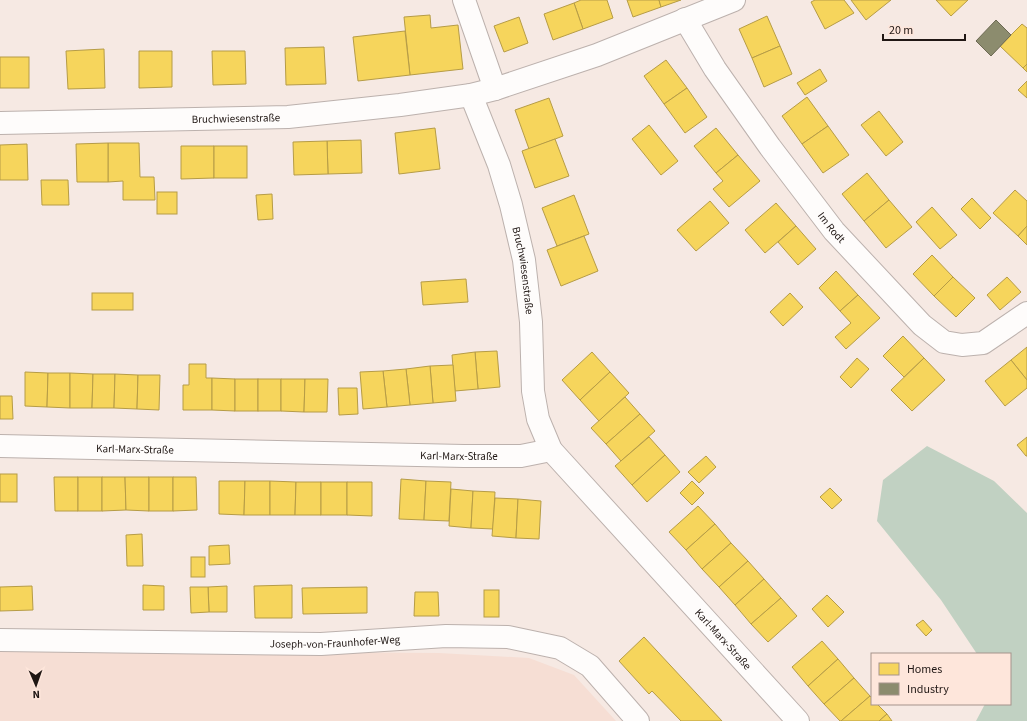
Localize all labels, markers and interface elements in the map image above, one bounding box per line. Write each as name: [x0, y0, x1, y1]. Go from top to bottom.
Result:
scale bar: [883, 16, 965, 42]
text: 20 m: [889, 22, 913, 39]
street label: Bruchwiesenstraße: [192, 110, 281, 127]
street label: Im Rodt: [814, 209, 849, 246]
street label: Bruchwiesenstraße: [509, 225, 538, 316]
street label: Karl-Marx-Straße: [96, 441, 174, 457]
street label: Karl-Marx-Straße: [420, 448, 498, 464]
street label: Karl-Marx-Straße: [692, 605, 755, 673]
street label: Joseph-von-Fraunhofer-Weg: [270, 631, 401, 652]
legend: [871, 653, 1011, 705]
text: Homes: [907, 661, 942, 678]
north arrow: [16, 665, 56, 705]
text: Industry: [907, 681, 949, 698]
text: N: [32, 687, 40, 702]

